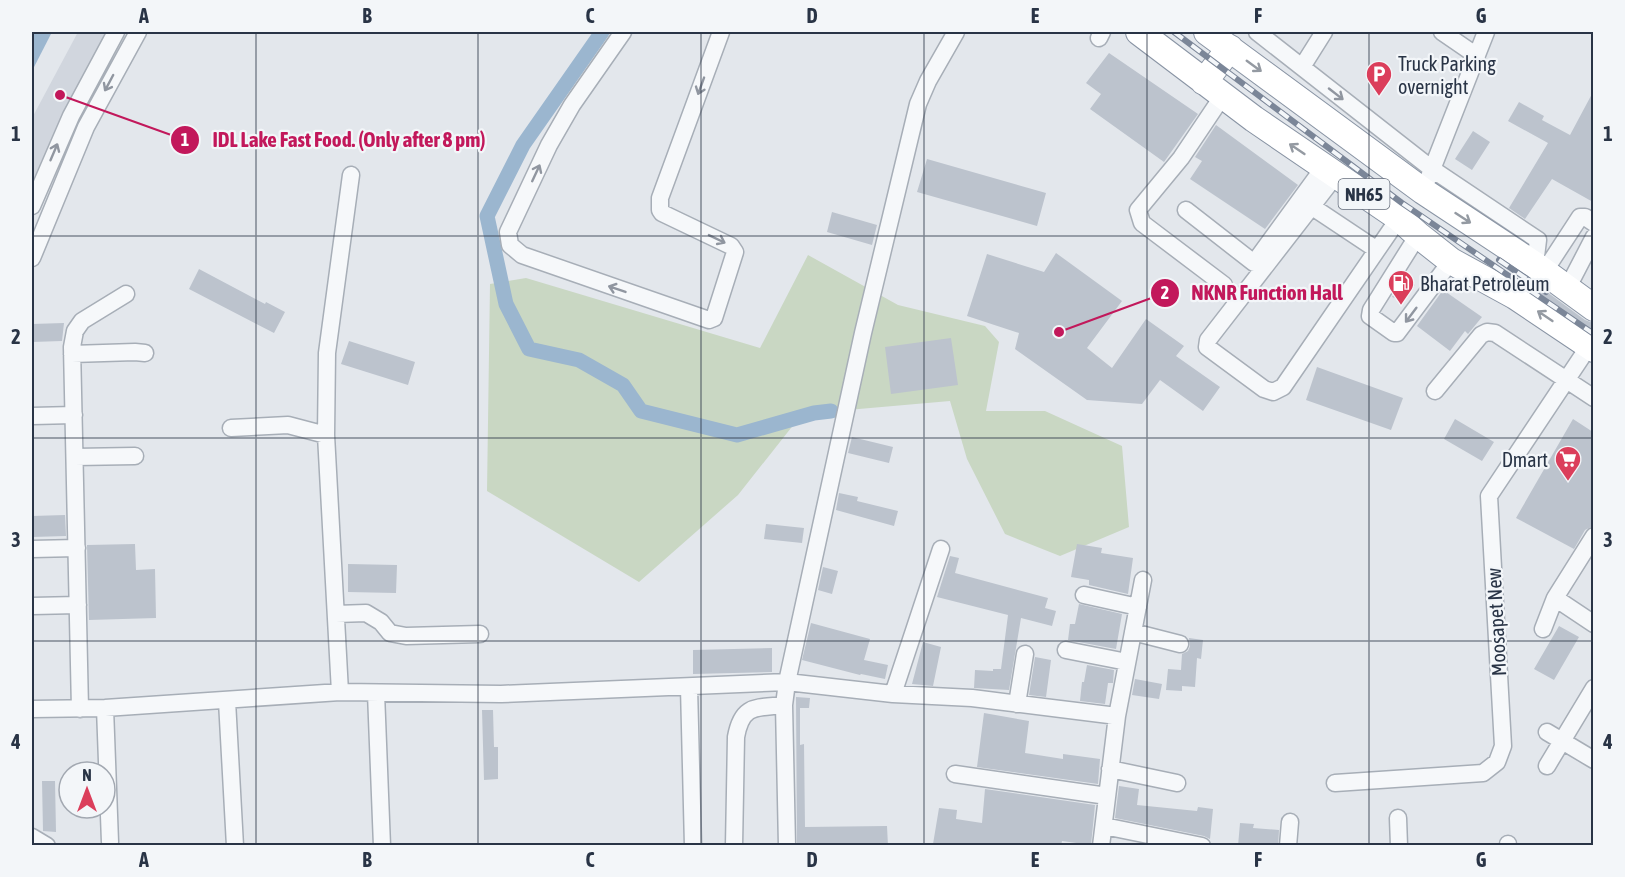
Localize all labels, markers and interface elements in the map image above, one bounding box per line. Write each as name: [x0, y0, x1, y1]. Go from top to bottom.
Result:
text: A: [138, 4, 149, 27]
text: B: [362, 4, 372, 27]
text: C: [586, 4, 595, 27]
text: D: [806, 4, 818, 27]
text: E: [1031, 4, 1040, 27]
text: F: [1254, 4, 1262, 27]
text: G: [1476, 4, 1487, 27]
place label: Truck Parking overnight: [1398, 52, 1496, 98]
one-way arrow: [1246, 59, 1262, 72]
parking icon: Truck Parking overnight: [1364, 59, 1394, 97]
one-way arrow: [103, 73, 115, 91]
one-way arrow: [695, 77, 706, 95]
one-way arrow: [1327, 87, 1343, 100]
callout: IDL Lake Fast Food. (Only after 8 pm): [170, 120, 497, 159]
text: 1: [11, 122, 21, 145]
text: 1: [1603, 122, 1613, 145]
text: IDL Lake Fast Food. (Only after 8 pm): [213, 127, 485, 151]
text: 1: [181, 129, 189, 150]
one-way arrow: [1289, 143, 1305, 155]
one-way arrow: [49, 144, 61, 162]
one-way arrow: [531, 164, 543, 182]
road number: NH65: [1338, 179, 1390, 209]
one-way arrow: [1454, 211, 1471, 224]
one-way arrow: [707, 233, 725, 245]
fuel station icon: Bharat Petroleum: [1386, 268, 1416, 306]
place label: Bharat Petroleum: [1420, 272, 1550, 295]
callout: NKNR Function Hall: [1150, 273, 1355, 312]
text: NKNR Function Hall: [1191, 280, 1343, 304]
one-way arrow: [608, 282, 627, 293]
text: 2: [1161, 282, 1169, 303]
one-way arrow: [1404, 307, 1417, 323]
one-way arrow: [1537, 310, 1554, 322]
text: 2: [11, 325, 21, 348]
text: 2: [1603, 325, 1613, 348]
supermarket icon: Dmart: [1553, 444, 1583, 482]
place label: Dmart: [1502, 448, 1548, 471]
text: 3: [11, 528, 21, 551]
text: 3: [1603, 528, 1613, 551]
street label: Moosapet New: [1482, 567, 1510, 677]
text: 4: [10, 730, 21, 753]
text: 4: [1602, 730, 1613, 753]
north arrow: [57, 760, 117, 820]
text: N: [82, 766, 92, 784]
text: A: [138, 848, 149, 871]
text: B: [362, 848, 372, 871]
text: C: [586, 848, 595, 871]
text: D: [806, 848, 818, 871]
text: E: [1031, 848, 1040, 871]
text: F: [1254, 848, 1262, 871]
text: G: [1476, 848, 1487, 871]

